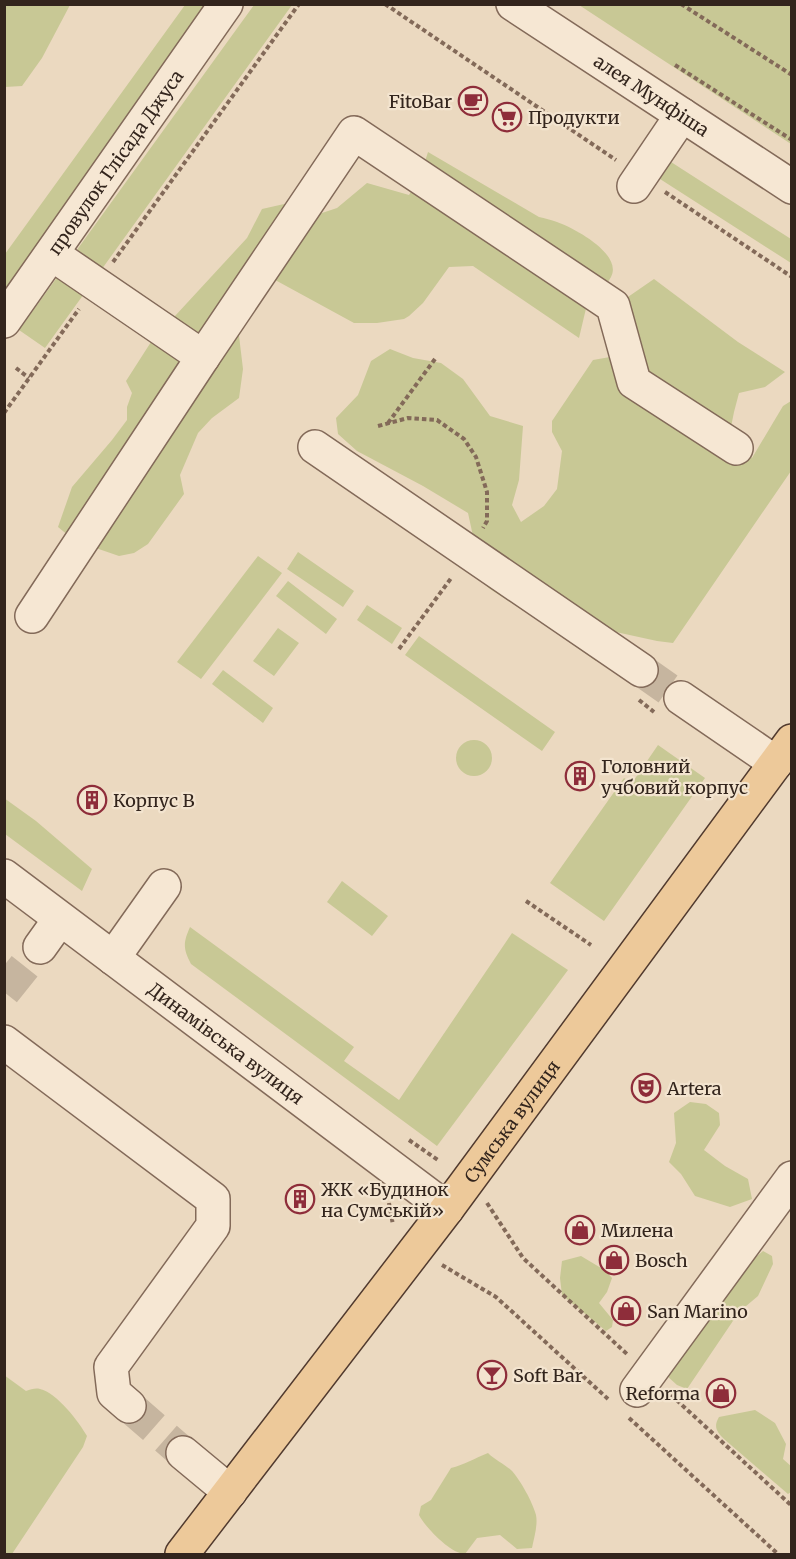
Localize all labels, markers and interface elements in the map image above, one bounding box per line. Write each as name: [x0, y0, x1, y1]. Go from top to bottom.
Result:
street label: алея Мунфіша: [590, 49, 714, 141]
street label: провулок Глісада Джуса: [43, 65, 188, 259]
cafe icon: FitoBar: [457, 85, 489, 117]
place label: FitoBar: [389, 90, 452, 113]
supermarket icon: Продукти: [491, 101, 523, 133]
place label: Продукти: [528, 106, 620, 129]
place label: Головний учбовий корпус: [601, 755, 748, 799]
building icon: Головний учбовий корпус: [564, 760, 596, 792]
building icon: Корпус В: [76, 784, 108, 816]
place label: Корпус В: [113, 789, 195, 812]
street label: Динамівська вулиця: [144, 977, 309, 1109]
street label: Сумська вулиця: [459, 1055, 565, 1187]
theatre icon: Artera: [630, 1072, 662, 1104]
place label: Artera: [666, 1077, 722, 1100]
place label: ЖК «Будинок на Сумській»: [321, 1178, 449, 1222]
building icon: ЖК «Будинок на Сумській»: [284, 1183, 316, 1215]
shop icon: Милена: [564, 1214, 596, 1246]
place label: Милена: [601, 1219, 674, 1242]
shop icon: Bosch: [598, 1244, 630, 1276]
place label: Bosch: [635, 1249, 688, 1272]
shop icon: San Marino: [610, 1295, 642, 1327]
place label: San Marino: [647, 1300, 748, 1323]
bar icon: Soft Bar: [476, 1359, 508, 1391]
place label: Soft Bar: [513, 1364, 583, 1387]
shop icon: Reforma: [705, 1377, 737, 1409]
place label: Reforma: [626, 1382, 700, 1405]

